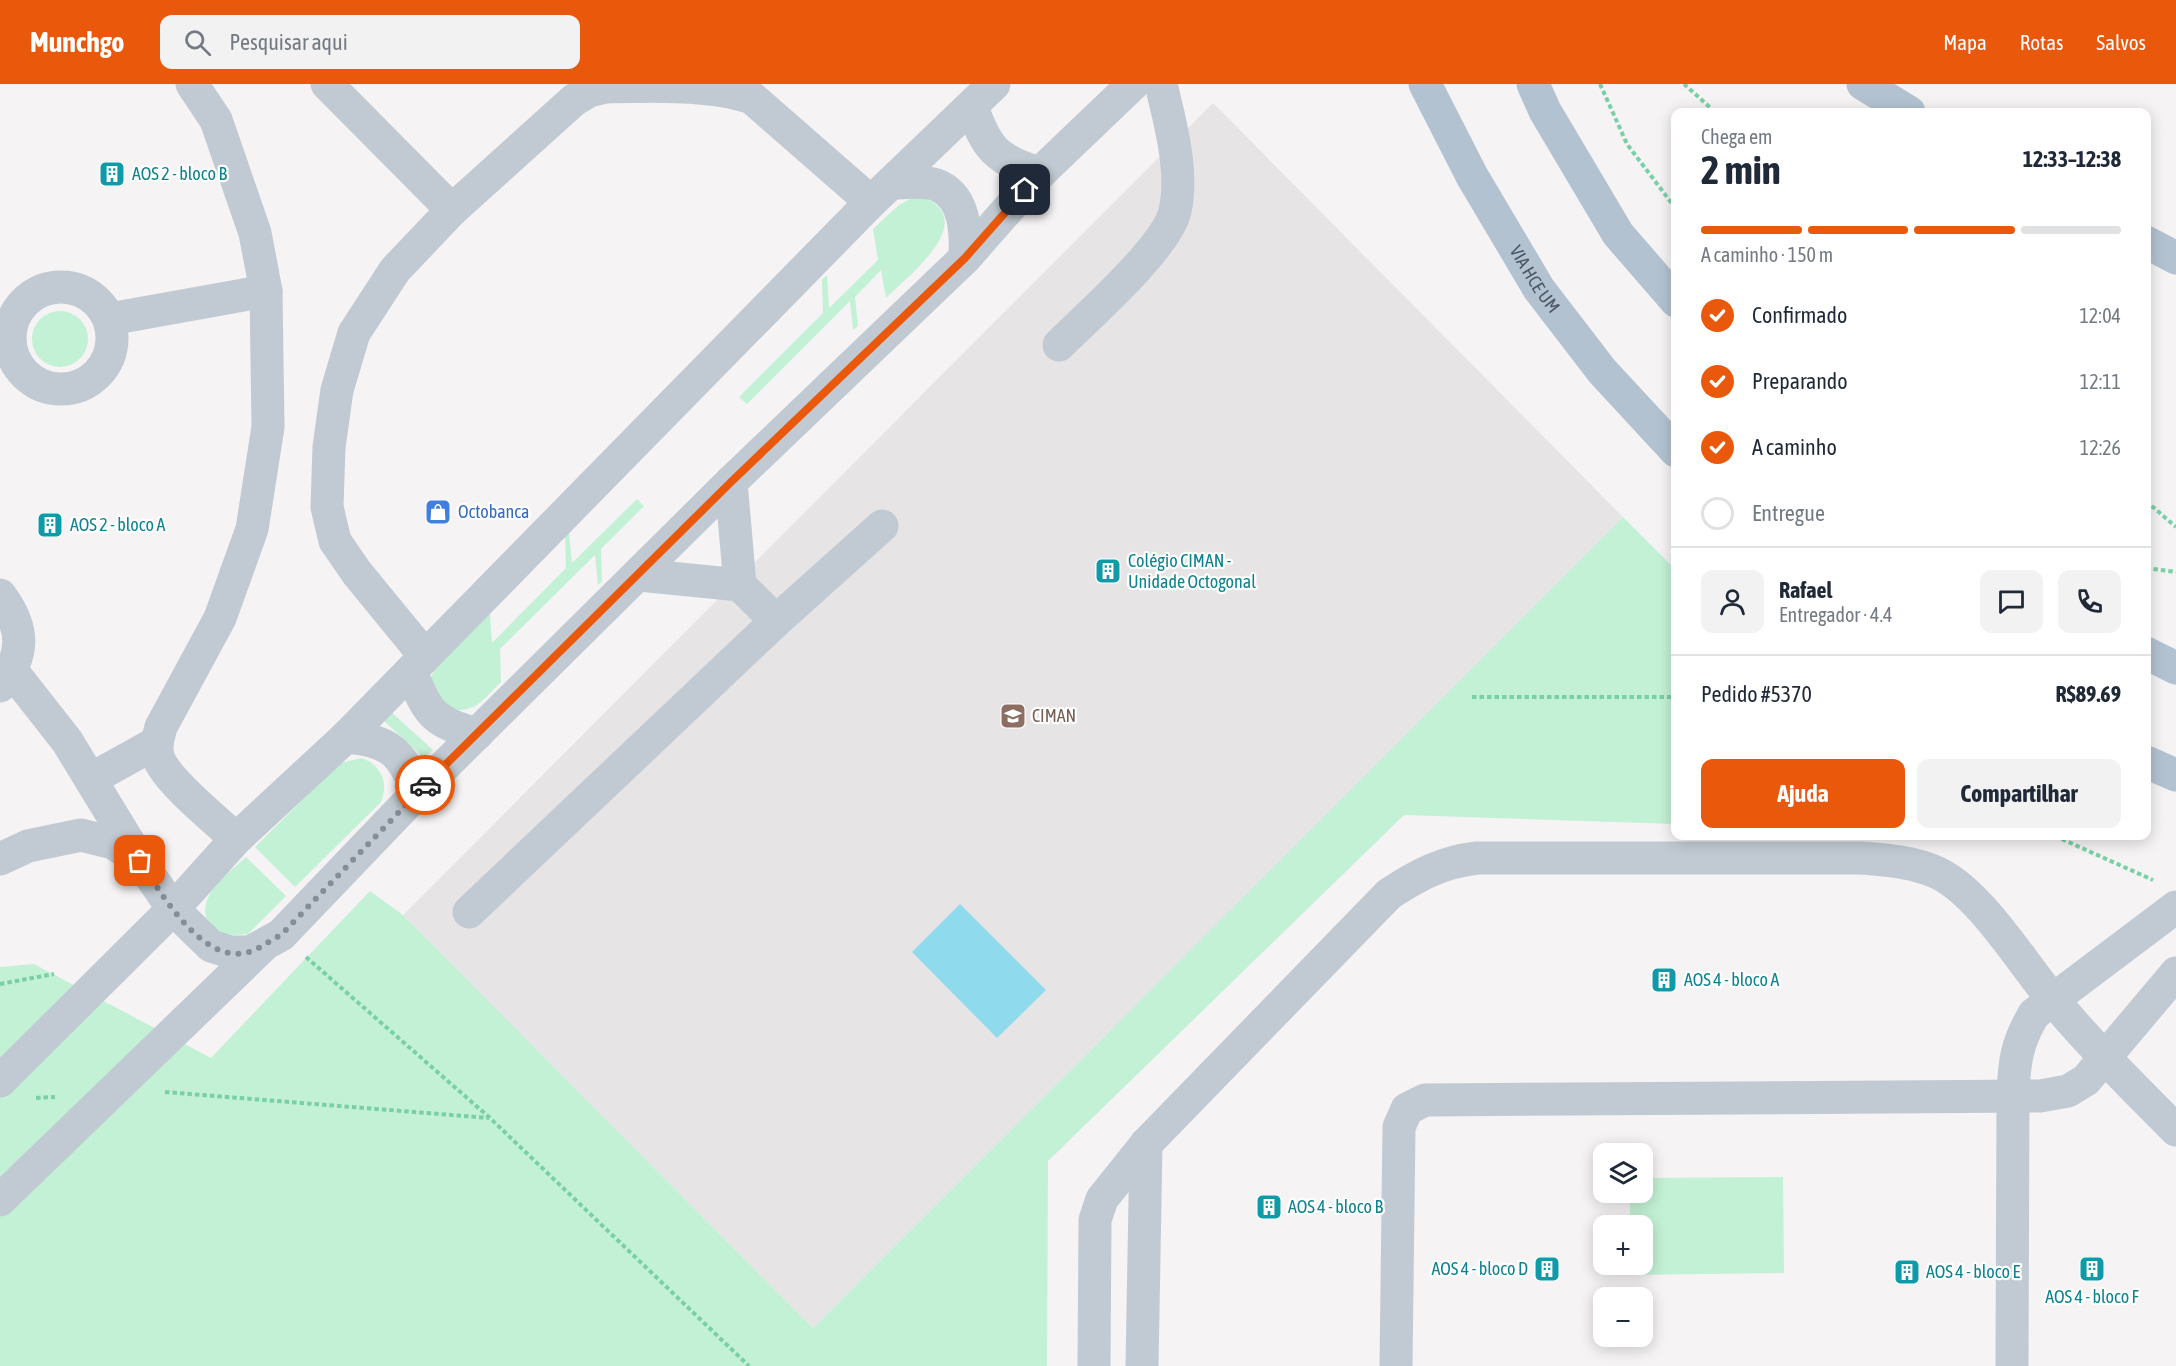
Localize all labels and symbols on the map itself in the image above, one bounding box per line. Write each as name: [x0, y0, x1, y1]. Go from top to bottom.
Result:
building icon: AOS 2 - bloco B: [97, 159, 127, 189]
place label: AOS 2 - bloco B: [132, 163, 227, 184]
pin: [999, 164, 1050, 215]
street label: VIA HCE UM: [1506, 241, 1564, 317]
shop icon: Octobanca: [423, 497, 453, 527]
place label: Octobanca: [458, 501, 529, 522]
building icon: AOS 2 - bloco A: [35, 510, 65, 540]
place label: AOS 2 - bloco A: [70, 514, 165, 535]
place label: Colégio CIMAN - Unidade Octogonal: [1128, 550, 1256, 592]
building icon: Colégio CIMAN - Unidade Octogonal: [1093, 556, 1123, 586]
school or university icon: CIMAN: [998, 701, 1028, 731]
place label: CIMAN: [1032, 705, 1076, 726]
courier: [395, 755, 455, 815]
pin: [114, 835, 165, 886]
building icon: AOS 4 - bloco A: [1649, 965, 1679, 995]
place label: AOS 4 - bloco A: [1684, 969, 1779, 990]
building icon: AOS 4 - bloco B: [1254, 1192, 1284, 1222]
place label: AOS 4 - bloco B: [1288, 1196, 1383, 1217]
building icon: AOS 4 - bloco D: [1532, 1254, 1562, 1284]
building icon: AOS 4 - bloco F: [2077, 1254, 2107, 1284]
building icon: AOS 4 - bloco E: [1892, 1257, 1922, 1287]
place label: AOS 4 - bloco D: [1432, 1258, 1528, 1279]
place label: AOS 4 - bloco E: [1926, 1261, 2020, 1282]
place label: AOS 4 - bloco F: [2045, 1286, 2140, 1307]

